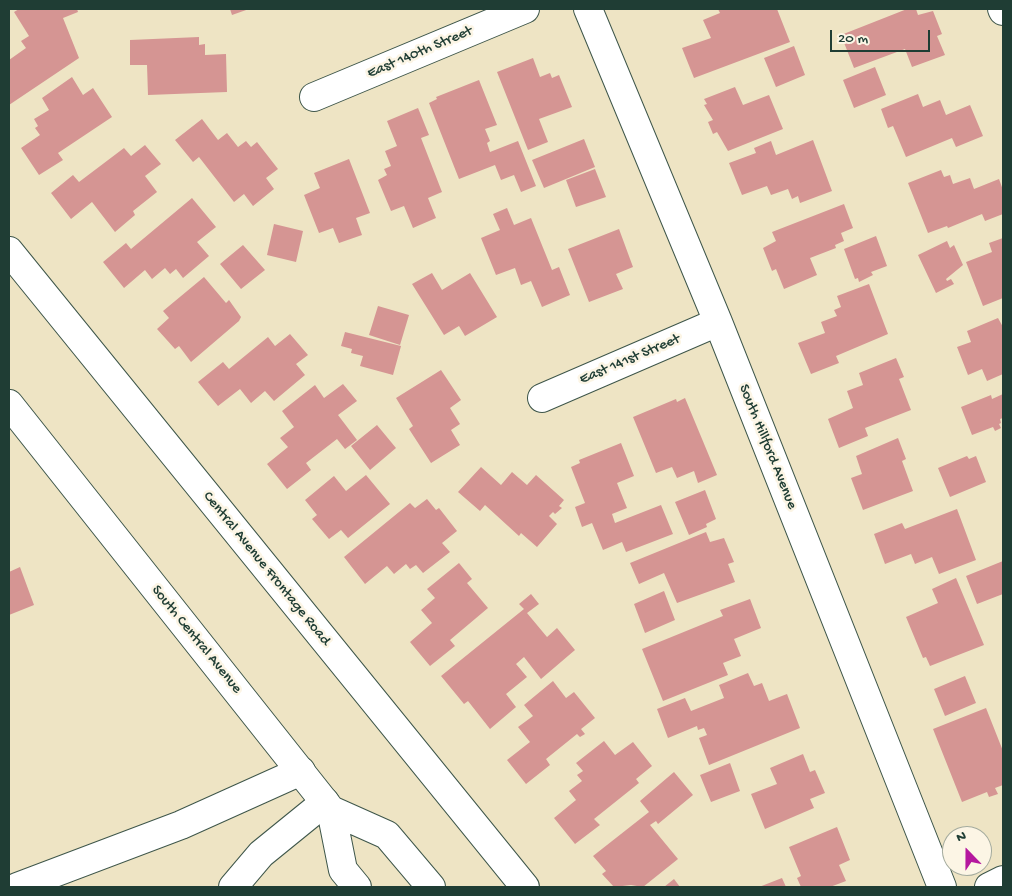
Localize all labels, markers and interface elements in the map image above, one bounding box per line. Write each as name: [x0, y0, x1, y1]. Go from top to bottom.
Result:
scale bar: [832, 20, 932, 52]
street label: East 140th Street: [365, 23, 475, 83]
text: 20 m: [838, 30, 868, 48]
street label: East 141st Street: [577, 331, 683, 389]
street label: South Hillford Avenue: [734, 382, 800, 512]
street label: Central Avenue Frontage Road: [198, 488, 334, 650]
street label: South Central Avenue: [147, 582, 245, 698]
north arrow: [942, 826, 992, 876]
text: N: [954, 828, 969, 847]

